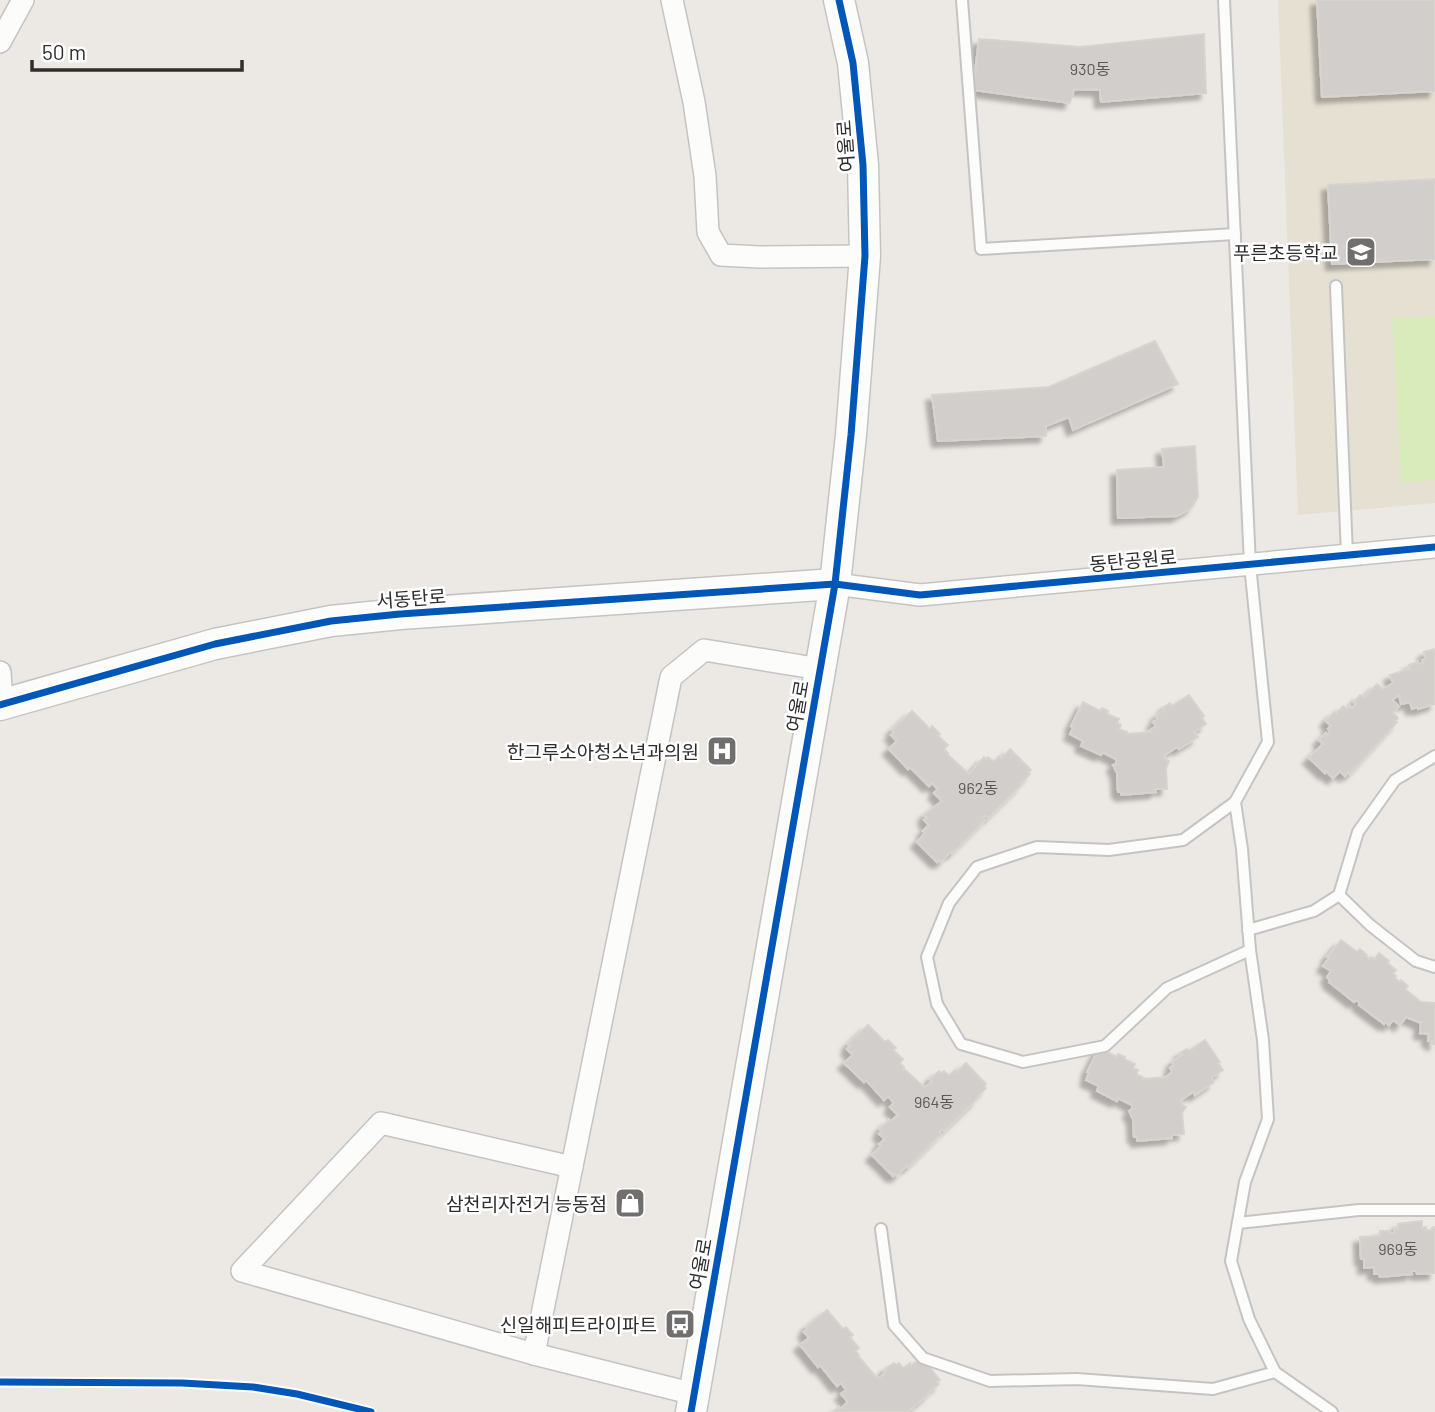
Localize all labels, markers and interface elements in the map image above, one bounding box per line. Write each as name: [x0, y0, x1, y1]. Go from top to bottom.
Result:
scale bar: [32, 28, 242, 72]
text: 50 m: [42, 39, 86, 64]
house number: 930동: [1070, 59, 1110, 78]
street label: 여울로: [832, 119, 858, 173]
school or university icon: 푸른초등학교: [1344, 235, 1378, 269]
place label: 푸른초등학교: [1233, 241, 1338, 264]
street label: 동탄공원로: [1088, 545, 1178, 575]
street label: 서동탄로: [375, 584, 447, 612]
street label: 여울로: [781, 678, 813, 734]
hospital icon: 한그루소아청소년과의원: [705, 734, 739, 768]
place label: 한그루소아청소년과의원: [507, 740, 699, 763]
house number: 962동: [958, 778, 998, 797]
house number: 964동: [914, 1092, 954, 1111]
shop icon: 삼천리자전거 능동점: [613, 1186, 647, 1220]
place label: 삼천리자전거 능동점: [446, 1192, 607, 1215]
street label: 여울로: [684, 1236, 716, 1292]
house number: 969동: [1378, 1239, 1418, 1258]
bus stop icon: 신일해피트라이파트: [663, 1307, 697, 1341]
place label: 신일해피트라이파트: [500, 1313, 657, 1336]

